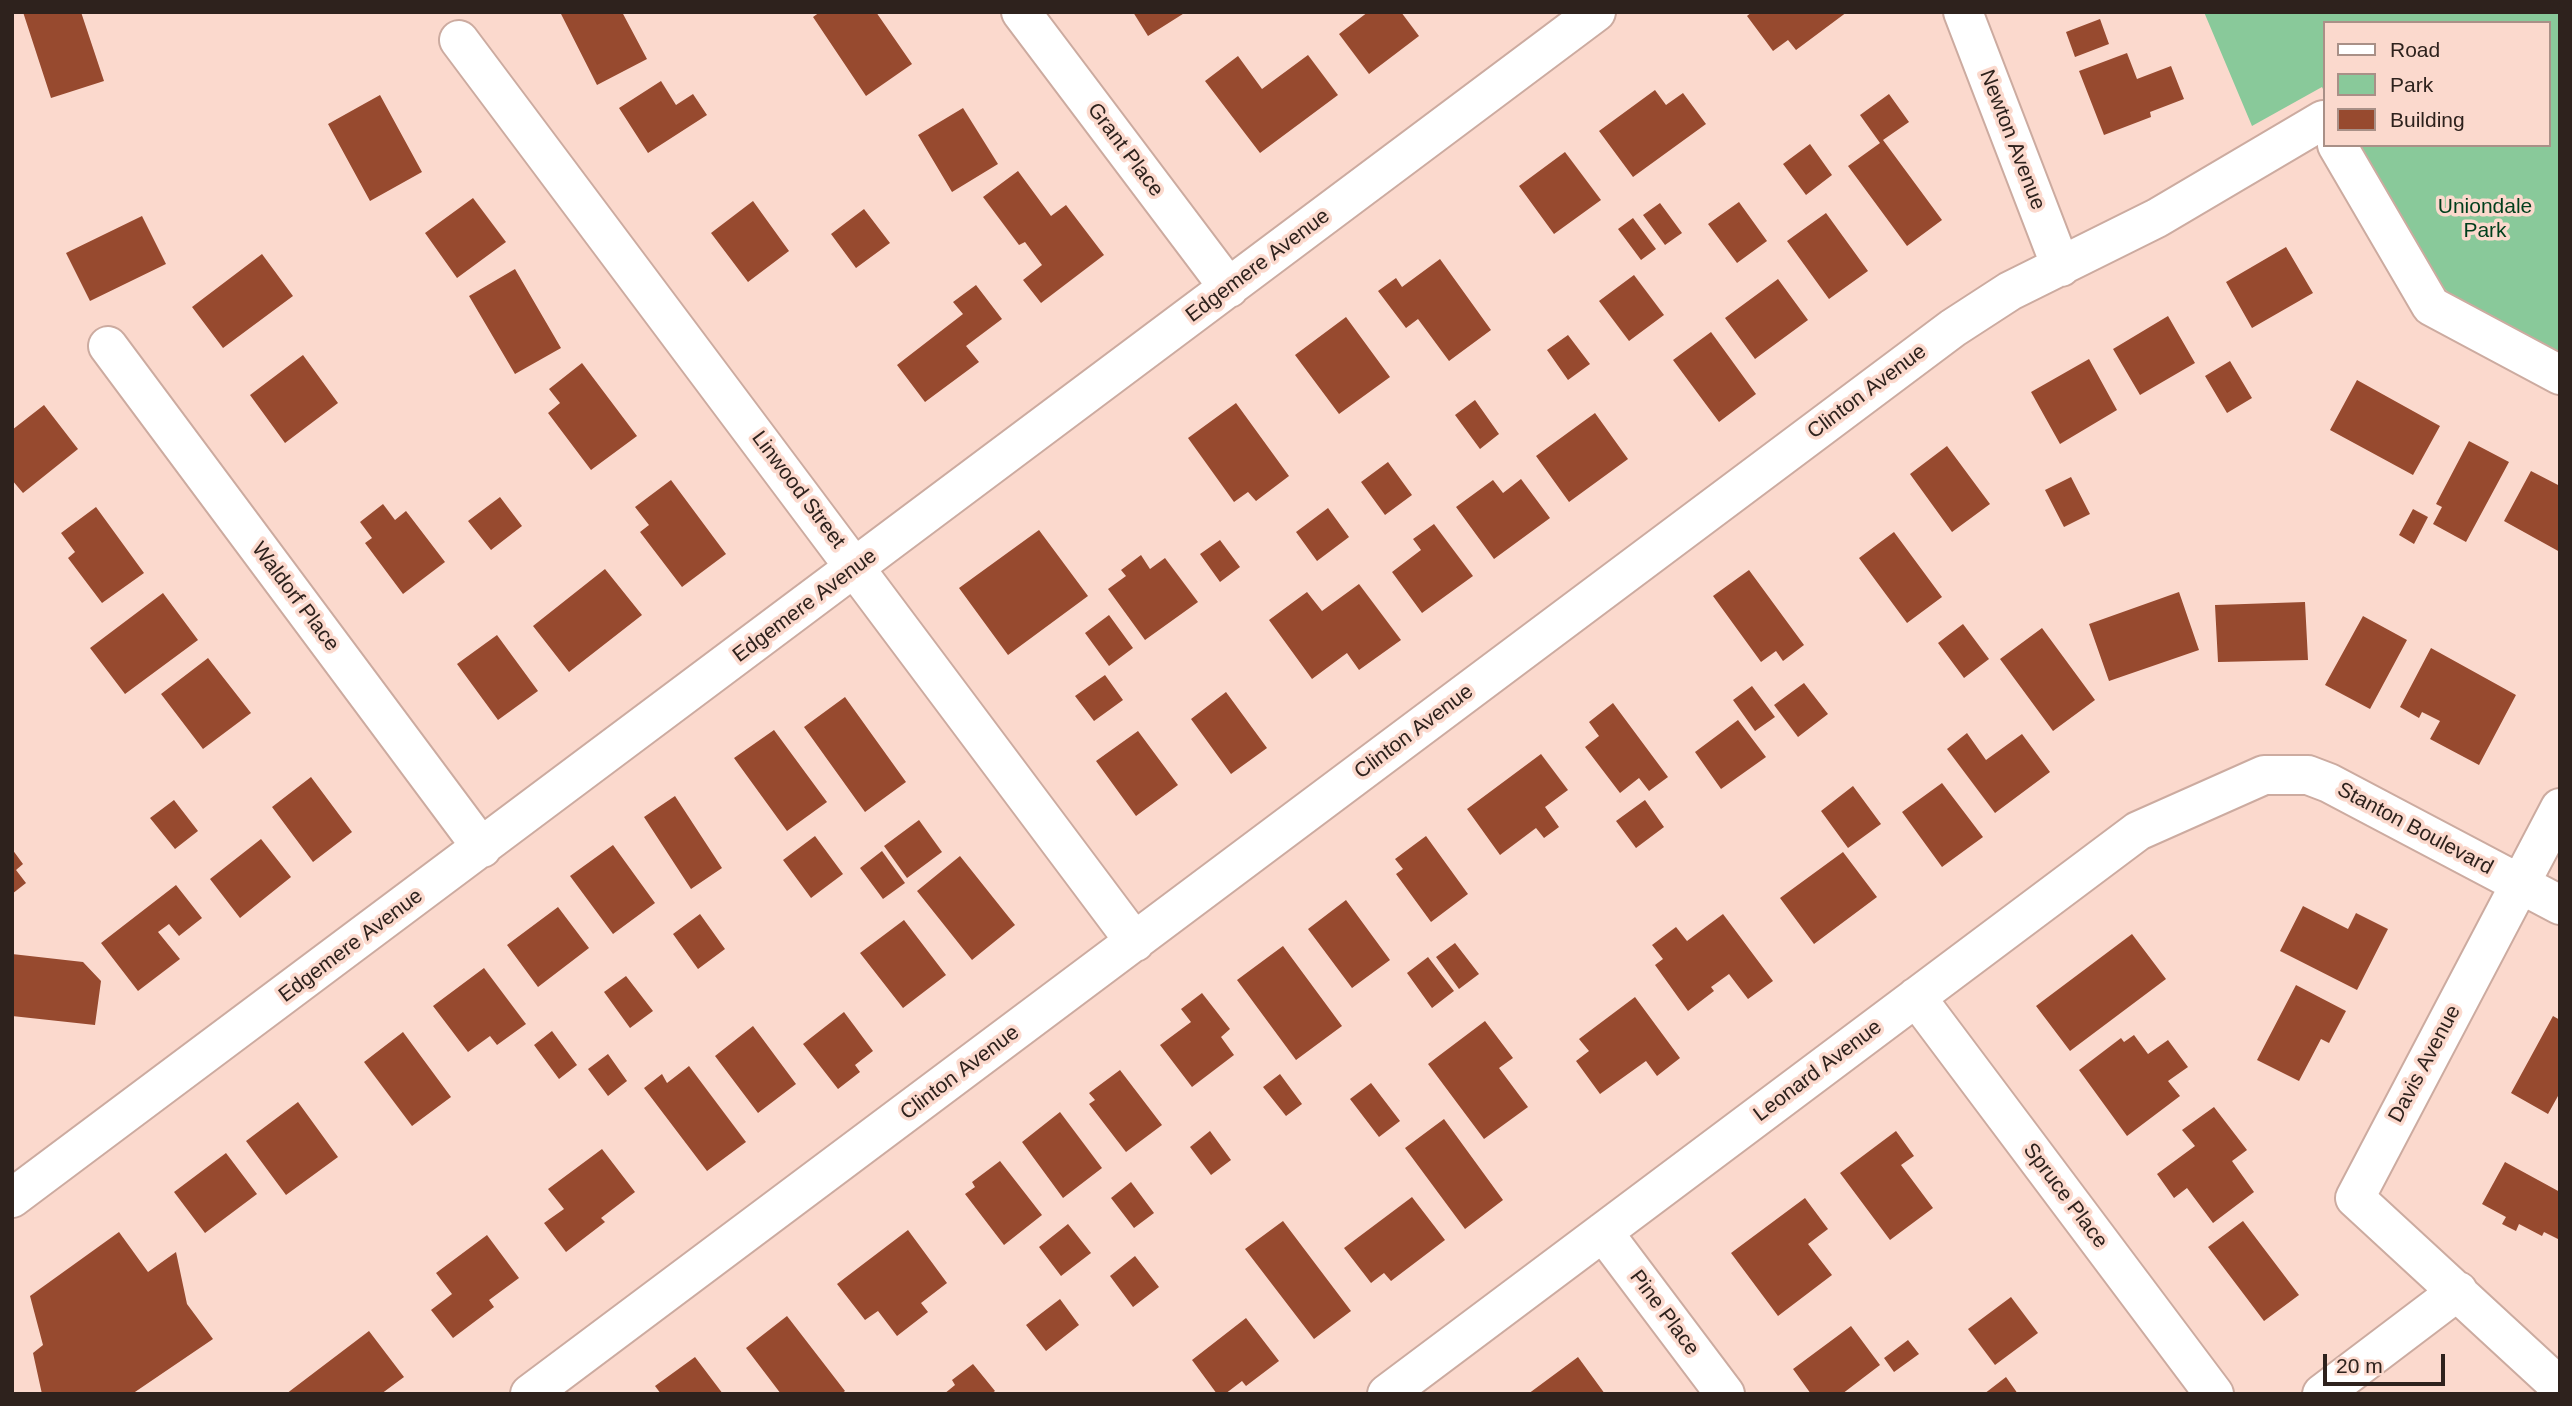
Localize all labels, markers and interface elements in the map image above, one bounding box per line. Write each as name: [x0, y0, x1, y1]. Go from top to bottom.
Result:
legend: [2324, 21, 2551, 147]
text: Road: [2390, 38, 2440, 61]
street label: Newton Avenue: [1974, 66, 2050, 214]
text: Park: [2390, 73, 2433, 96]
street label: Grant Place: [1082, 98, 1168, 202]
text: Building: [2390, 108, 2465, 131]
park label: Uniondale Park: [2438, 194, 2532, 244]
street label: Edgemere Avenue: [1181, 204, 1335, 328]
street label: Clinton Avenue: [1803, 339, 1931, 445]
street label: Linwood Street: [746, 426, 850, 554]
street label: Waldorf Place: [246, 538, 344, 656]
street label: Edgemere Avenue: [728, 544, 882, 668]
street label: Clinton Avenue: [1350, 679, 1478, 785]
street label: Stanton Boulevard: [2333, 777, 2497, 881]
street label: Edgemere Avenue: [274, 884, 428, 1008]
street label: Davis Avenue: [2384, 1001, 2466, 1127]
street label: Leonard Avenue: [1749, 1015, 1887, 1127]
street label: Clinton Avenue: [896, 1020, 1024, 1126]
street label: Spruce Place: [2017, 1139, 2113, 1253]
street label: Pine Place: [1624, 1265, 1704, 1361]
scale bar: [2327, 1340, 2450, 1384]
text: 20 m: [2336, 1354, 2383, 1377]

